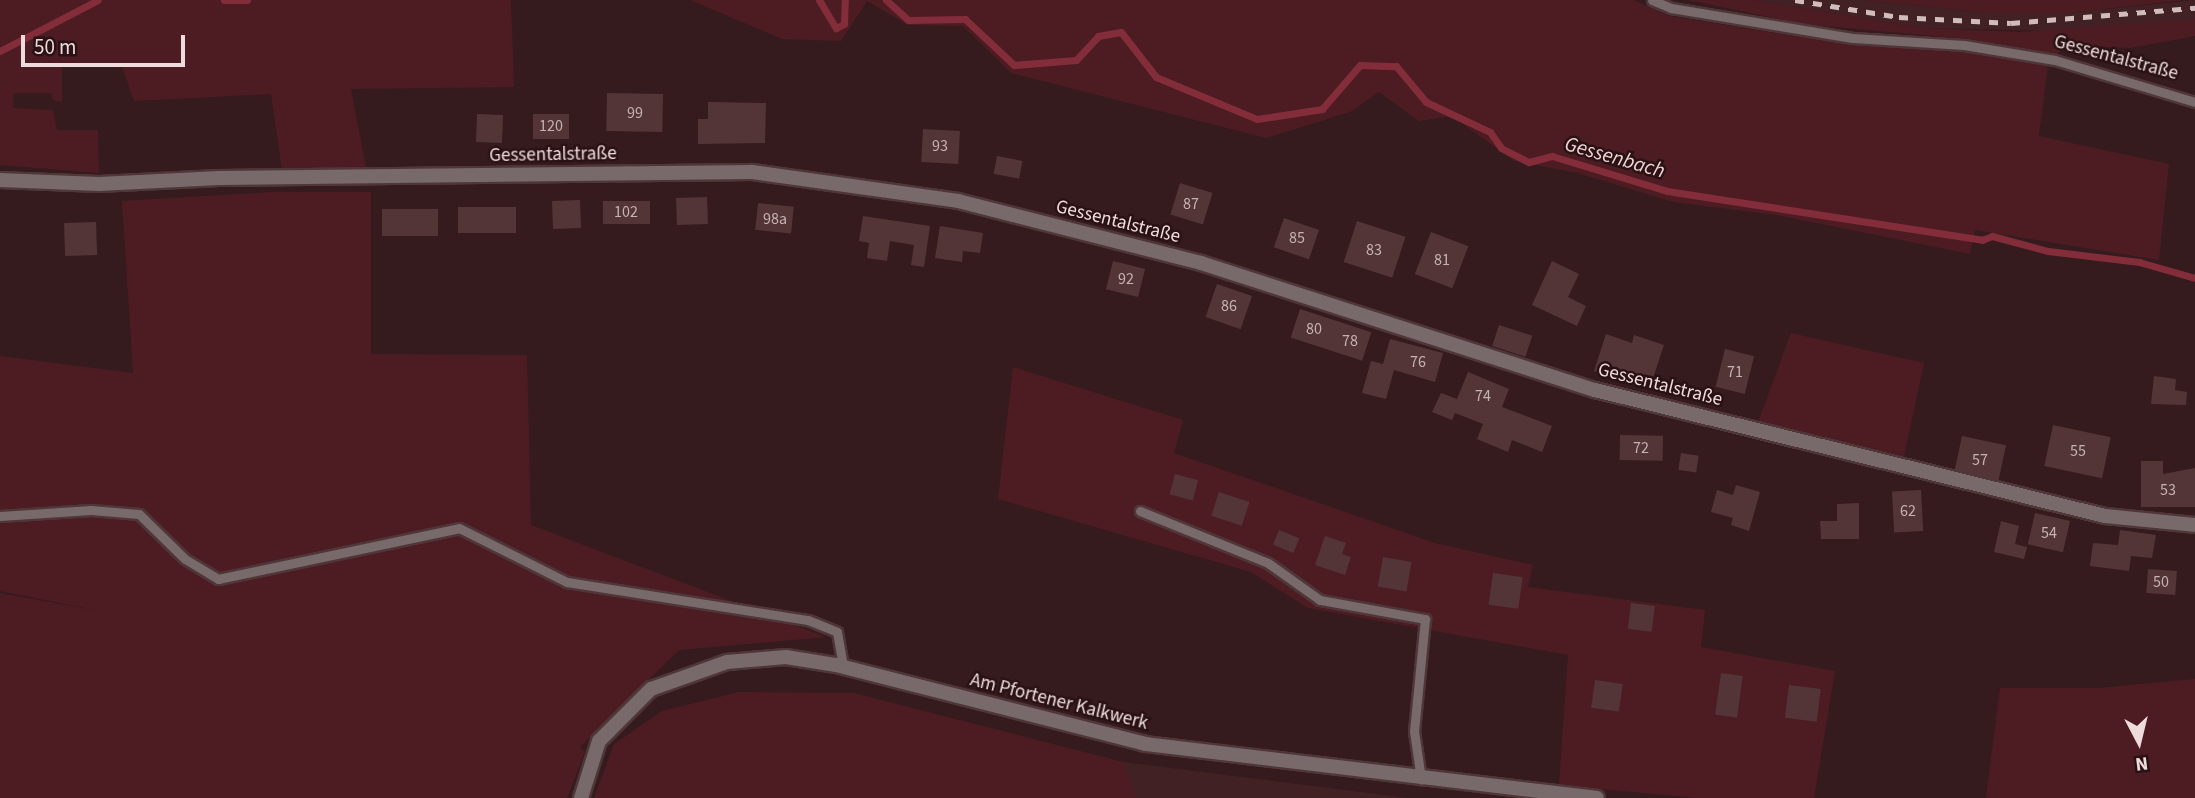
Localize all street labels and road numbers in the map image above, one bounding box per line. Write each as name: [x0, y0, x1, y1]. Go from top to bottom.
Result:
street label: Gessentalstraße: [2052, 30, 2180, 86]
street label: Gessentalstraße: [489, 142, 617, 168]
street label: Gessentalstraße: [1053, 196, 1183, 248]
street label: Gessentalstraße: [1595, 359, 1725, 411]
street label: Am Pfortener Kalkwerk: [968, 669, 1150, 735]

